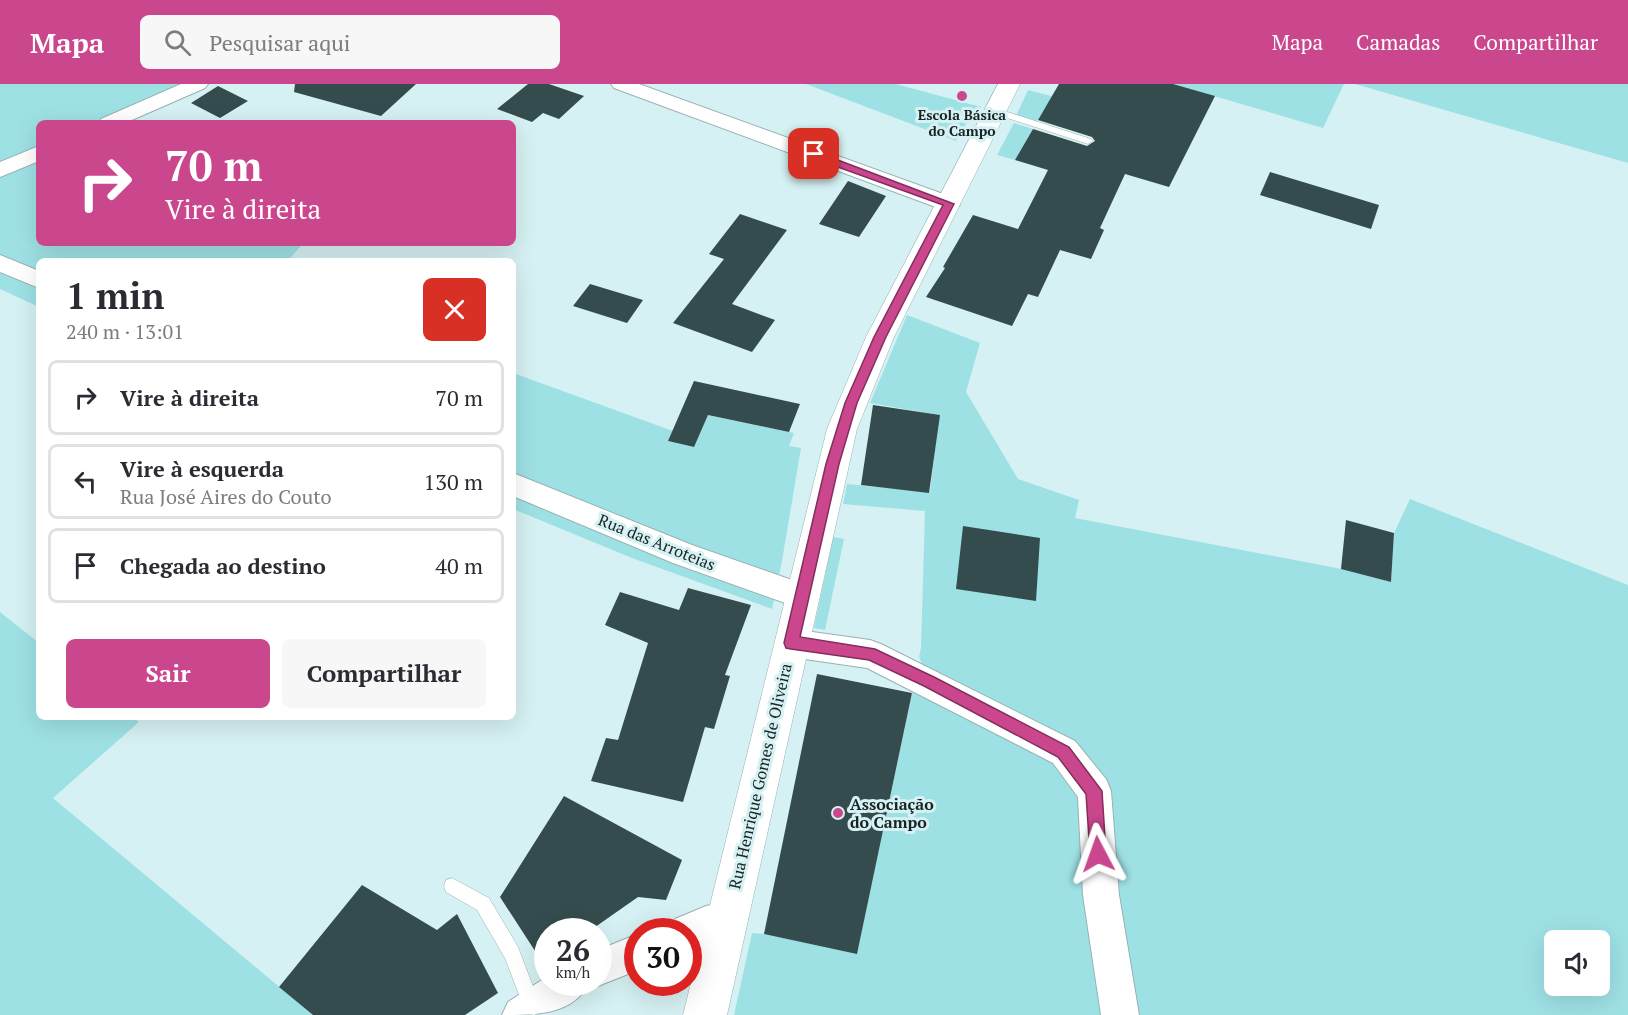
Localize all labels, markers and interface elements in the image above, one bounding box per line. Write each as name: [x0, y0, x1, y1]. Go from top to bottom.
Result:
search box: [140, 15, 560, 69]
text: Mapa: [30, 24, 104, 61]
icon: search: [161, 26, 194, 59]
text: Pesquisar aqui: [209, 28, 351, 57]
text: Mapa: [1272, 28, 1323, 56]
text: Camadas: [1356, 28, 1440, 56]
text: Compartilhar: [1473, 28, 1598, 56]
marker: Escola Básica do Campo: [955, 89, 969, 103]
place label: Escola Básica do Campo: [918, 105, 1006, 140]
pin: [788, 128, 839, 179]
text: 70 m: [165, 137, 263, 193]
icon: arrive: [797, 137, 830, 170]
icon: right: [66, 144, 144, 222]
text: Vire à direita: [165, 191, 321, 227]
text: 1 min: [66, 272, 164, 319]
button: close: [423, 278, 486, 341]
text: 240 m · 13:01: [66, 318, 184, 345]
icon: right: [69, 381, 102, 414]
text: Vire à direita: [120, 383, 259, 412]
text: 70 m: [435, 383, 483, 412]
text: Vire à esquerda: [120, 454, 284, 483]
icon: left: [69, 465, 102, 498]
text: 130 m: [423, 467, 483, 496]
text: Rua José Aires do Couto: [120, 483, 332, 510]
street label: Rua das Arroteias: [595, 508, 719, 576]
icon: arrive: [69, 549, 102, 582]
text: Chegada ao destino: [120, 551, 326, 580]
text: 40 m: [435, 551, 483, 580]
button: Sair: [66, 639, 270, 708]
button: Compartilhar: [282, 639, 486, 708]
street label: Rua Henrique Gomes de Oliveira: [723, 661, 797, 891]
place label: Associação do Campo: [850, 793, 934, 833]
marker: Associação do Campo: [831, 806, 845, 820]
position arrow: [1066, 822, 1130, 886]
speed limit sign: 30: [624, 918, 702, 996]
text: 26: [556, 930, 590, 970]
map controls: [1544, 930, 1610, 996]
button: sound: [1544, 930, 1610, 996]
text: km/h: [556, 962, 590, 982]

